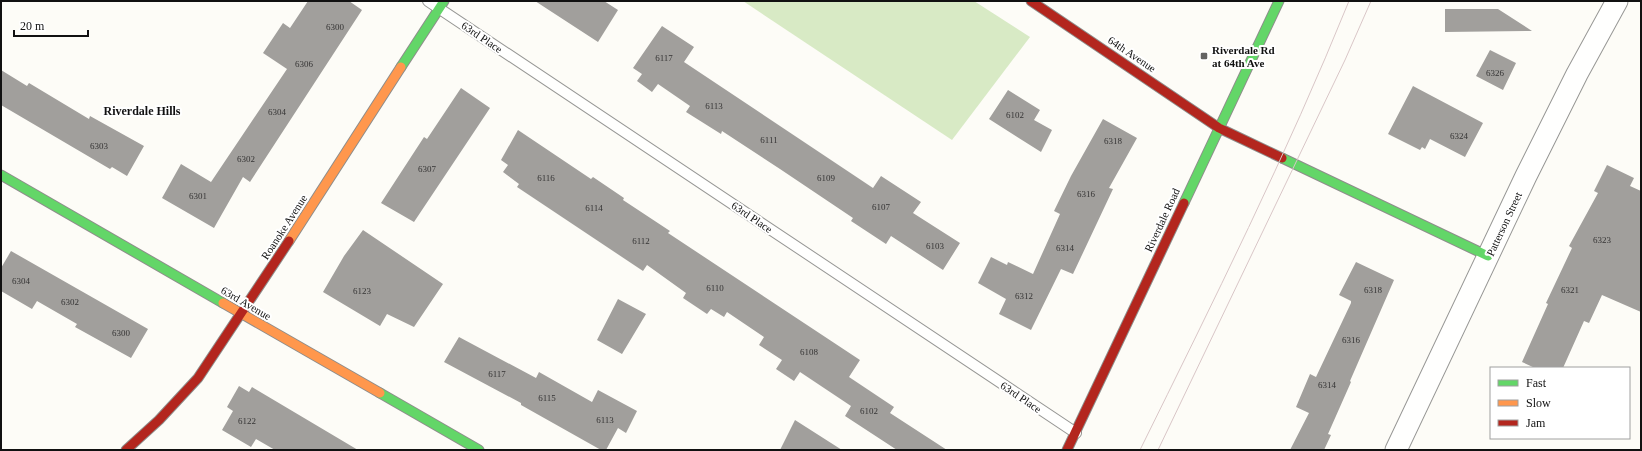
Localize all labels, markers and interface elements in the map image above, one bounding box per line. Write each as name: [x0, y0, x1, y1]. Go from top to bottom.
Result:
scale bar: [14, 12, 88, 38]
text: 20 m: [20, 19, 45, 33]
street label: 63rd Place: [459, 19, 505, 55]
house number: 6300: [326, 22, 345, 32]
street label: 64th Avenue: [1106, 34, 1158, 74]
place label: Riverdale Rd at 64th Ave: [1212, 44, 1275, 69]
marker: Riverdale Rd at 64th Ave: [1199, 51, 1209, 61]
house number: 6117: [655, 53, 673, 63]
house number: 6306: [295, 59, 314, 69]
house number: 6326: [1486, 68, 1505, 78]
house number: 6113: [705, 101, 723, 111]
district label: Riverdale Hills: [104, 104, 181, 118]
house number: 6304: [268, 107, 287, 117]
house number: 6102: [1006, 110, 1024, 120]
house number: 6324: [1450, 131, 1469, 141]
house number: 6111: [760, 135, 778, 145]
house number: 6318: [1104, 136, 1123, 146]
house number: 6303: [90, 141, 109, 151]
house number: 6302: [237, 154, 255, 164]
house number: 6307: [418, 164, 437, 174]
house number: 6116: [537, 173, 555, 183]
house number: 6109: [817, 173, 836, 183]
street label: Riverdale Road: [1142, 186, 1182, 254]
house number: 6316: [1077, 189, 1096, 199]
street label: Patterson Street: [1484, 190, 1524, 258]
house number: 6301: [189, 191, 207, 201]
street label: Roanoke Avenue: [259, 192, 309, 262]
street label: 63rd Place: [729, 199, 775, 235]
house number: 6107: [872, 202, 891, 212]
house number: 6114: [585, 203, 603, 213]
house number: 6323: [1593, 235, 1612, 245]
house number: 6112: [632, 236, 650, 246]
house number: 6103: [926, 241, 945, 251]
house number: 6314: [1056, 243, 1075, 253]
house number: 6304: [12, 276, 31, 286]
house number: 6110: [706, 283, 724, 293]
street label: 63rd Avenue: [219, 284, 273, 322]
house number: 6318: [1364, 285, 1383, 295]
house number: 6321: [1561, 285, 1579, 295]
house number: 6123: [353, 286, 372, 296]
house number: 6312: [1015, 291, 1033, 301]
house number: 6302: [61, 297, 79, 307]
house number: 6300: [112, 328, 131, 338]
house number: 6316: [1342, 335, 1361, 345]
house number: 6108: [800, 347, 819, 357]
legend: [1490, 367, 1630, 439]
house number: 6117: [488, 369, 506, 379]
text: Fast: [1526, 376, 1547, 390]
street label: 63rd Place: [998, 379, 1044, 415]
house number: 6314: [1318, 380, 1337, 390]
house number: 6115: [538, 393, 556, 403]
text: Slow: [1526, 396, 1551, 410]
house number: 6102: [860, 406, 878, 416]
house number: 6113: [596, 415, 614, 425]
house number: 6122: [238, 416, 256, 426]
text: Jam: [1526, 416, 1546, 430]

